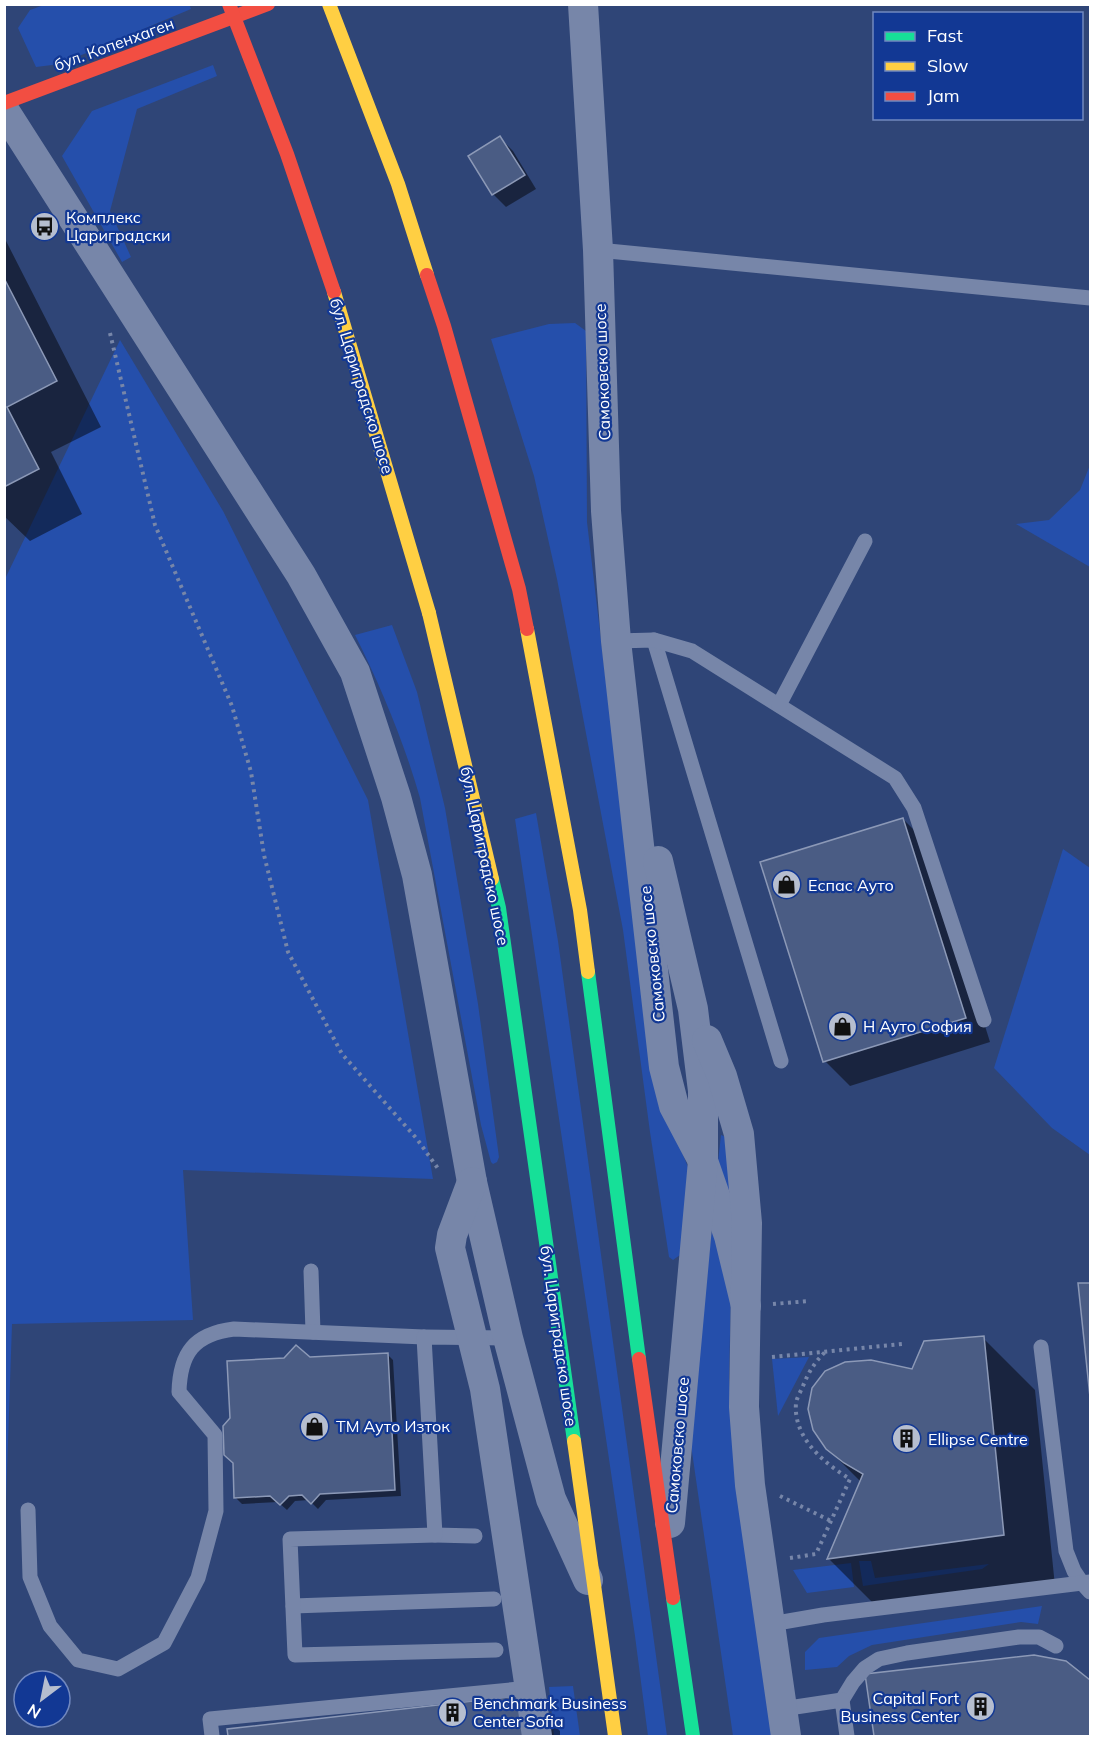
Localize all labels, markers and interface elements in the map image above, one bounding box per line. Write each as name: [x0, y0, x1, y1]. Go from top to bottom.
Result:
legend: [873, 12, 1083, 120]
street label: бул. Копенхаген: [51, 13, 177, 75]
text: Fast: [927, 24, 963, 47]
text: Slow: [927, 54, 969, 77]
text: Jam: [927, 84, 960, 107]
place label: Комплекс Цариградски: [66, 207, 170, 245]
bus stop icon: Комплекс Цариградски: [29, 210, 61, 242]
street label: бул. Цариградско шосе: [326, 296, 398, 476]
street label: Самоковско шосе: [590, 303, 614, 441]
street label: бул. Цариградско шосе: [456, 765, 514, 947]
shop icon: Еспас Ауто: [771, 869, 803, 901]
place label: Еспас Ауто: [808, 875, 894, 895]
street label: Самоковско шосе: [635, 885, 669, 1023]
shop icon: Н Ауто София: [826, 1010, 858, 1042]
place label: Н Ауто София: [863, 1016, 972, 1036]
street label: бул. Цариградско шосе: [536, 1244, 582, 1428]
street label: Самоковско шосе: [661, 1376, 693, 1514]
shop icon: ТМ Ауто Изток: [299, 1410, 331, 1442]
place label: ТМ Ауто Изток: [336, 1416, 450, 1436]
building icon: Ellipse Centre: [891, 1423, 923, 1455]
place label: Ellipse Centre: [928, 1429, 1028, 1449]
north arrow: [12, 1669, 72, 1729]
place label: Capital Fort Business Center: [841, 1688, 959, 1726]
building icon: Capital Fort Business Center: [964, 1691, 996, 1723]
place label: Benchmark Business Center Sofia: [473, 1693, 627, 1731]
building icon: Benchmark Business Center Sofia: [436, 1696, 468, 1728]
text: N: [24, 1700, 44, 1723]

